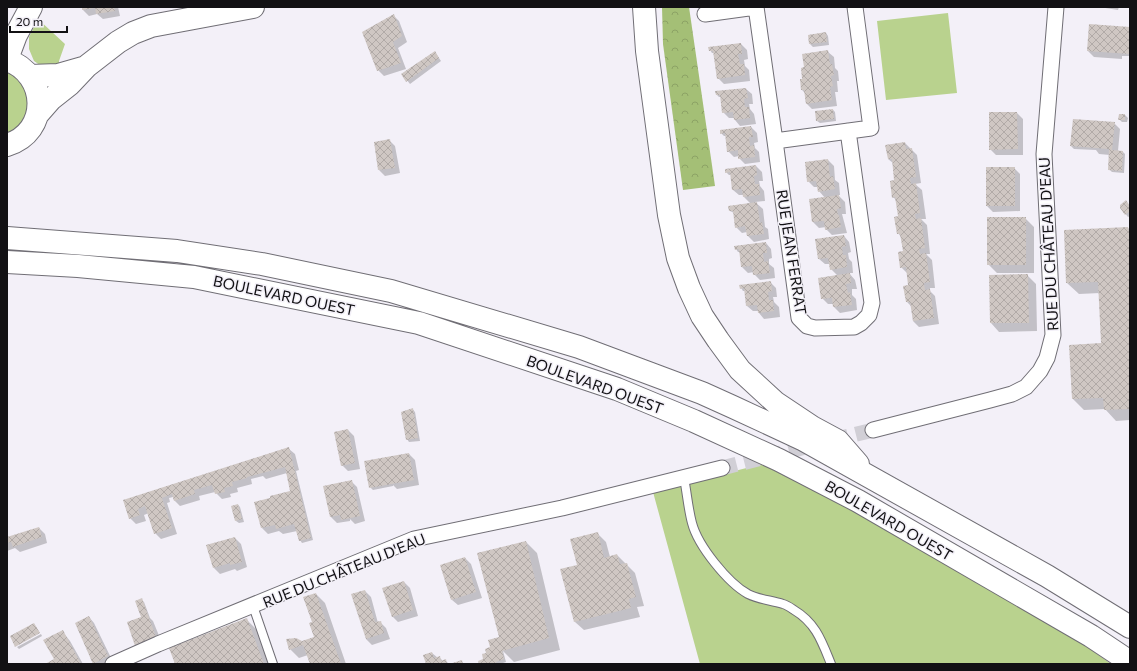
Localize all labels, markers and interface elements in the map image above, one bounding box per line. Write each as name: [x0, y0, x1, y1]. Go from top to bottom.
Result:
scale bar: [10, 8, 67, 34]
text: 20 m: [16, 14, 43, 28]
street label: RUE DU CHÂTEAU D'EAU: [1033, 157, 1062, 331]
street label: RUE JEAN FERRAT: [773, 188, 811, 316]
street label: BOULEVARD OUEST: [212, 271, 357, 319]
street label: BOULEVARD OUEST: [524, 351, 666, 417]
street label: BOULEVARD OUEST: [822, 476, 956, 564]
street label: RUE DU CHÂTEAU D'EAU: [260, 528, 428, 611]

